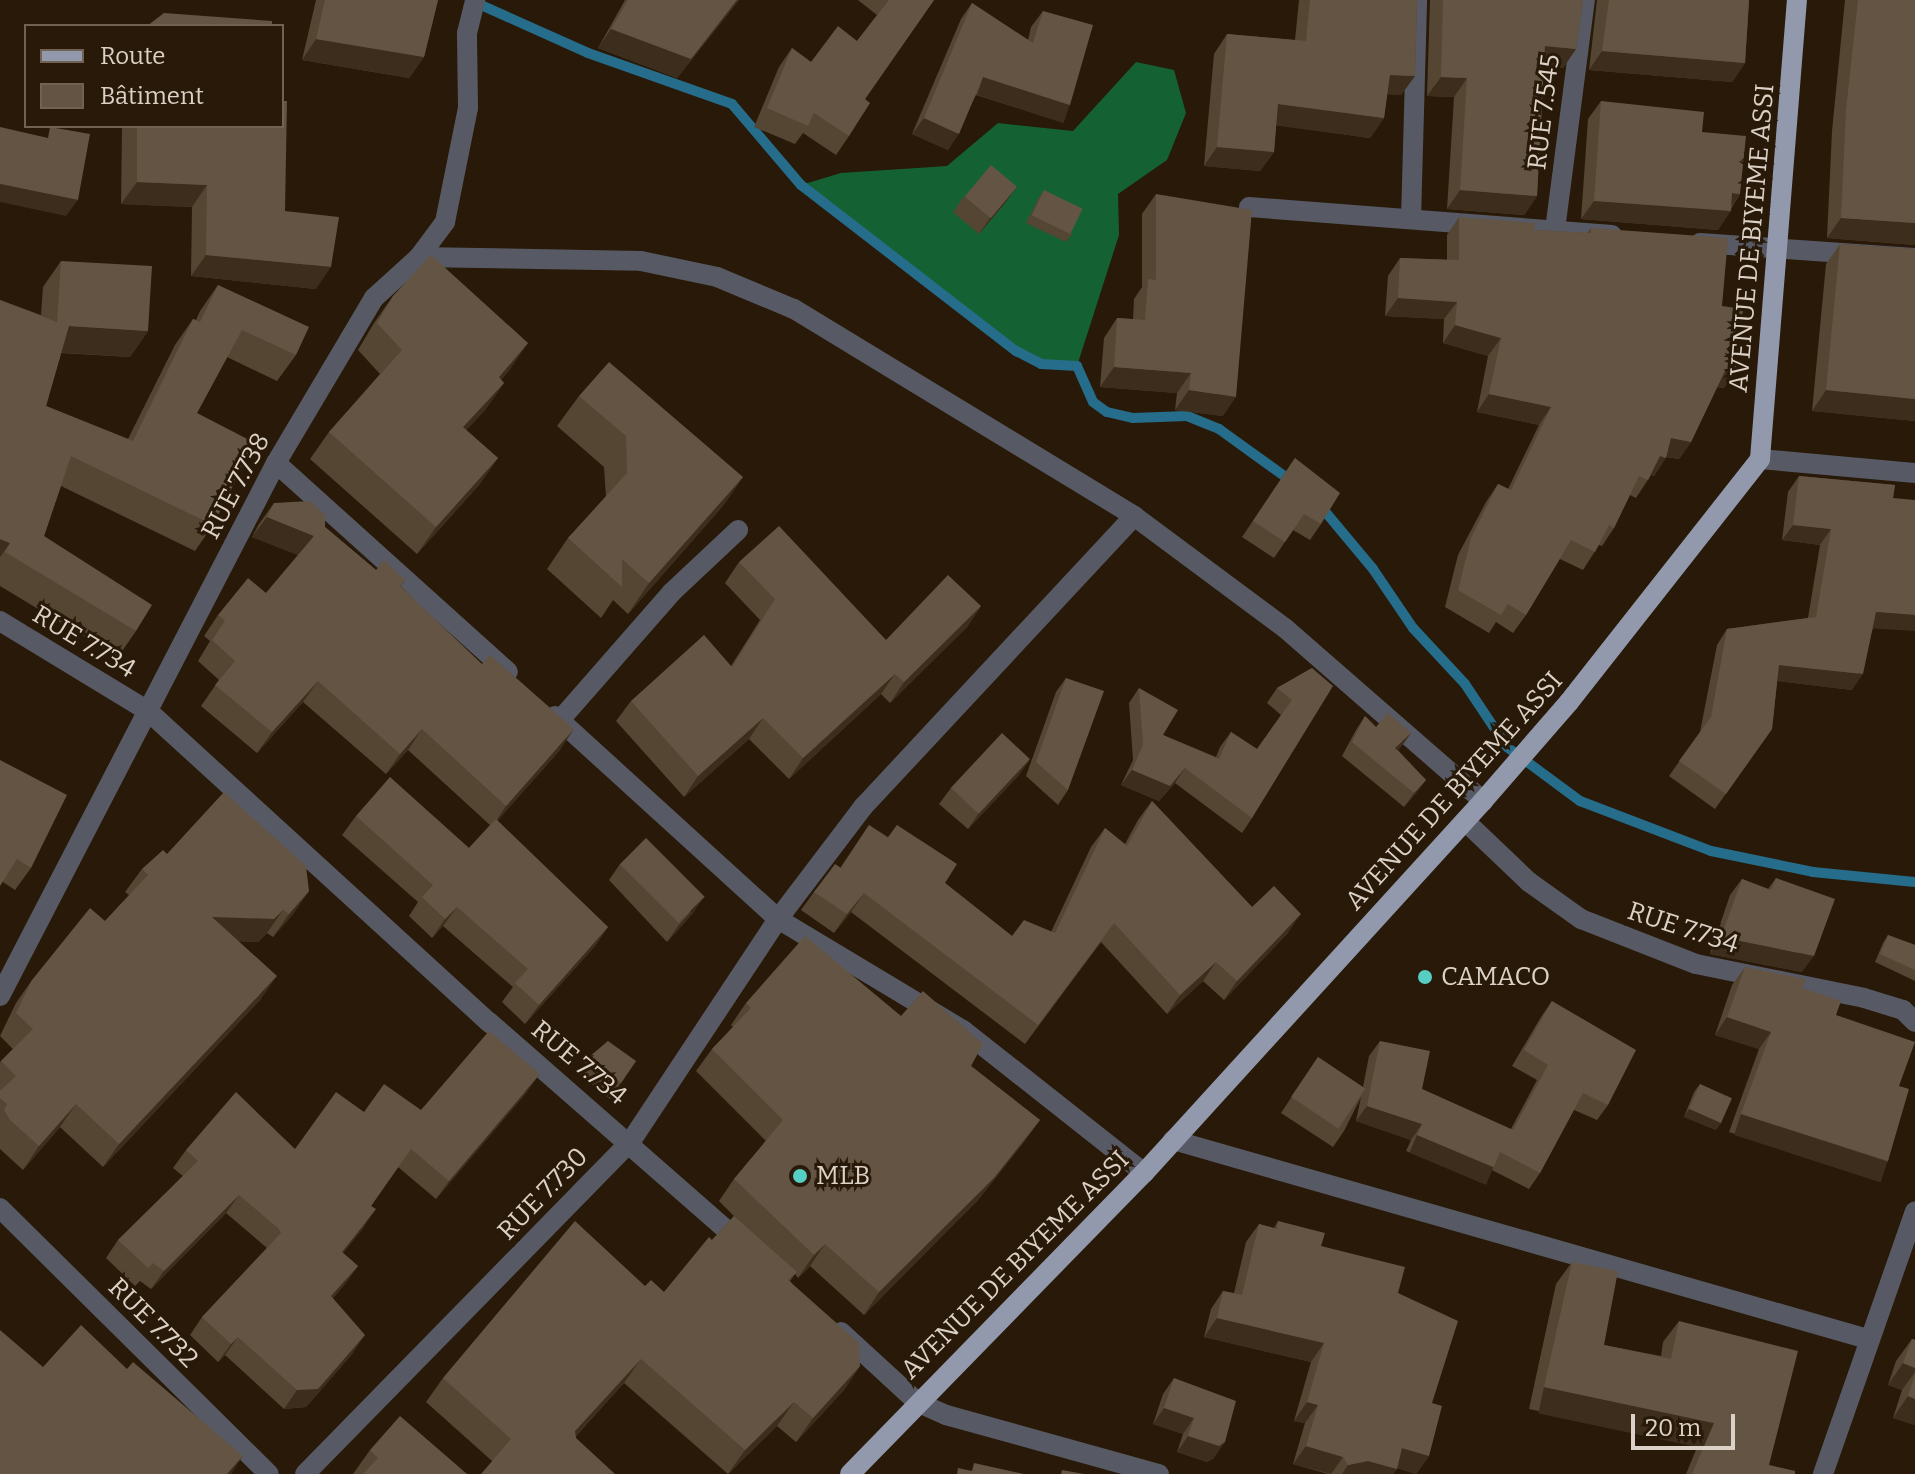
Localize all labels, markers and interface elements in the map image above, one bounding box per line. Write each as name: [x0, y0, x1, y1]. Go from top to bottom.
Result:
legend: [24, 24, 284, 128]
text: Route: [100, 42, 165, 70]
street label: RUE 7.545: [1521, 52, 1567, 172]
text: Bâtiment: [100, 82, 204, 110]
street label: AVENUE DE BIYEME ASSI: [1723, 82, 1781, 394]
street label: RUE 7.738: [195, 428, 277, 544]
street label: RUE 7.734: [27, 599, 141, 685]
street label: AVENUE DE BIYEME ASSI: [1339, 666, 1569, 916]
street label: RUE 7.734: [1624, 895, 1742, 961]
place label: CAMACO: [1441, 961, 1550, 993]
marker: CAMACO: [1416, 968, 1434, 986]
street label: RUE 7.734: [525, 1014, 633, 1112]
street label: RUE 7.730: [491, 1141, 595, 1247]
street label: AVENUE DE BIYEME ASSI: [895, 1145, 1135, 1385]
place label: MLB: [816, 1160, 870, 1192]
marker: MLB: [791, 1167, 809, 1185]
street label: RUE 7.732: [102, 1272, 204, 1374]
scale bar: [1635, 1398, 1739, 1448]
text: 20 m: [1645, 1414, 1701, 1442]

